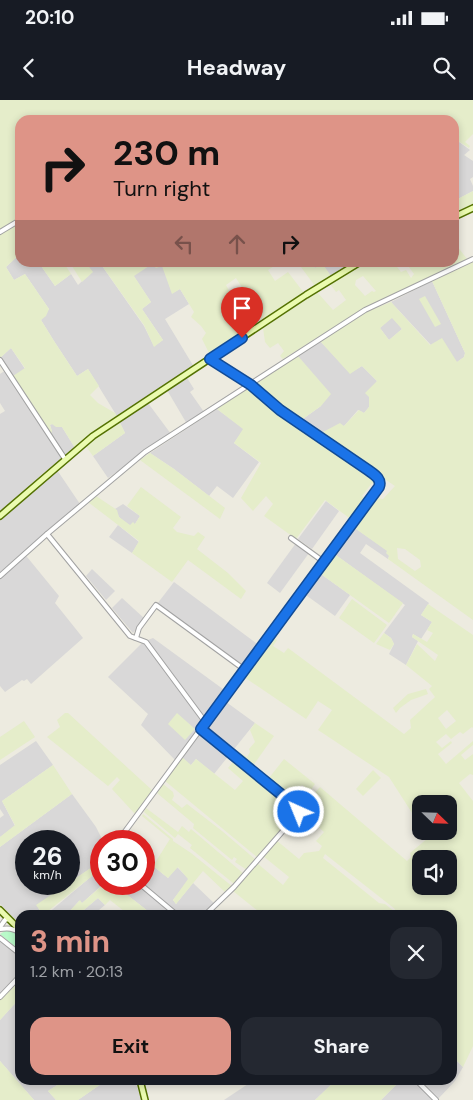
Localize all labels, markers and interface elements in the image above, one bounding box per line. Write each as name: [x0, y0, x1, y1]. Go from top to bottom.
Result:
text: 20:10: [25, 5, 74, 30]
text: Headway: [187, 53, 286, 82]
icon: back: [15, 54, 43, 82]
icon: search: [430, 54, 458, 82]
text: 230 m: [113, 130, 220, 176]
icon: right: [30, 135, 95, 200]
text: Turn right: [113, 174, 210, 203]
icon: left: [170, 230, 198, 258]
icon: ahead: [223, 230, 251, 258]
icon: right: [276, 230, 304, 258]
pin: [221, 287, 263, 338]
icon: arrive: [228, 294, 256, 322]
position arrow: [272, 785, 324, 837]
north arrow: [412, 795, 458, 840]
map controls: [412, 795, 457, 895]
speed limit sign: 30: [90, 830, 155, 895]
text: 26: [32, 840, 63, 873]
button: sound: [412, 850, 457, 895]
text: km/h: [33, 867, 62, 883]
text: 3 min: [30, 922, 110, 961]
button: close: [390, 927, 442, 979]
text: 1.2 km · 20:13: [30, 961, 123, 982]
button: Exit: [30, 1017, 231, 1075]
button: Share: [241, 1017, 442, 1075]

